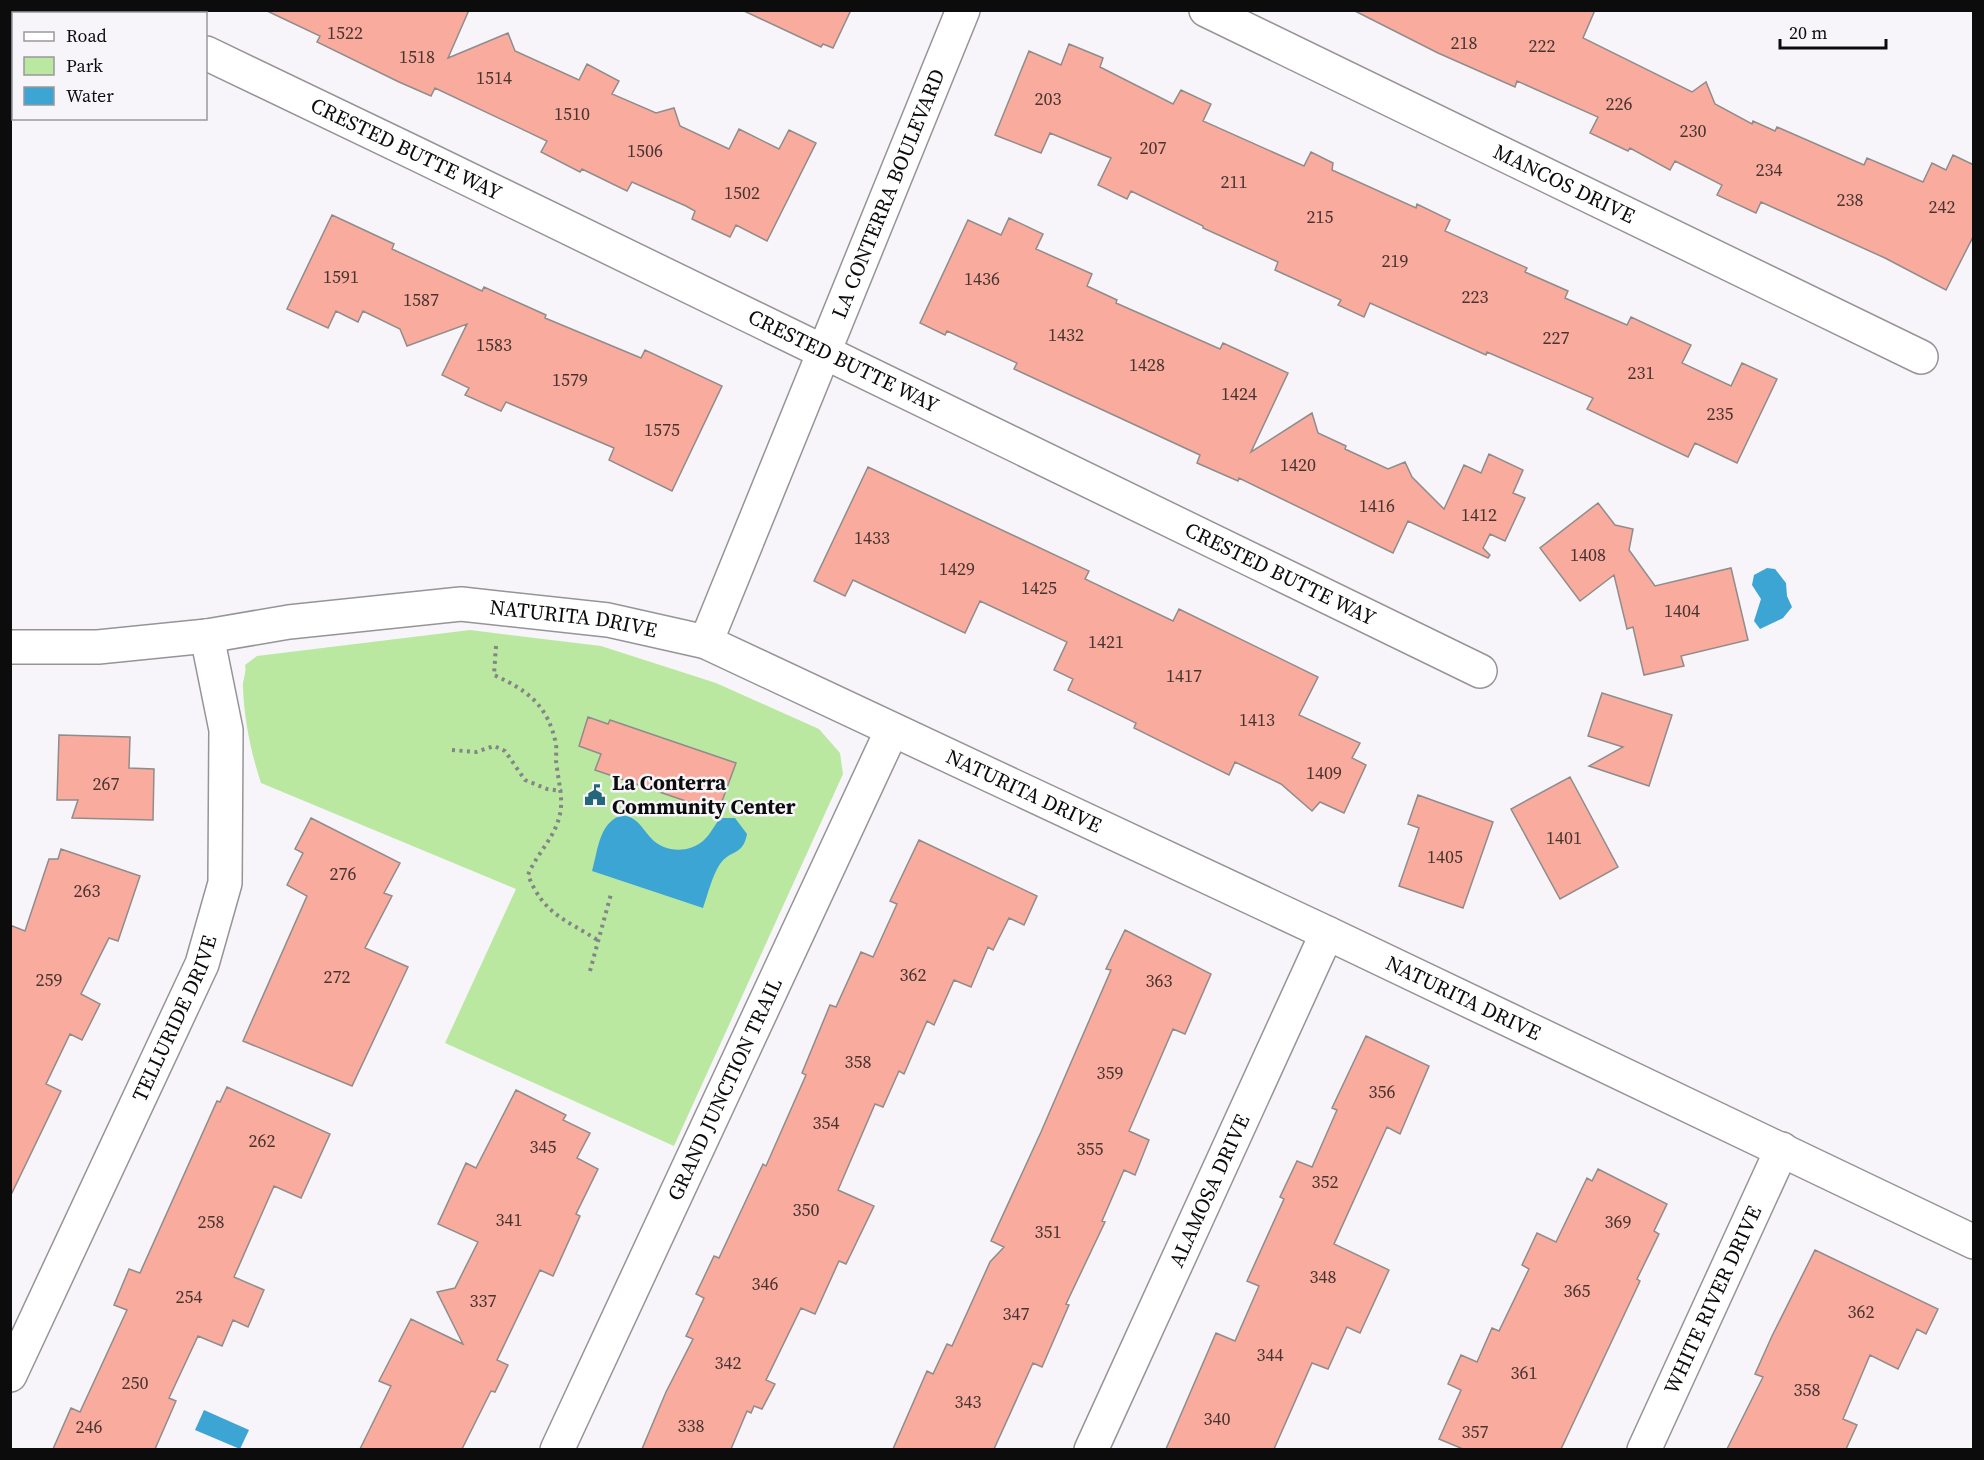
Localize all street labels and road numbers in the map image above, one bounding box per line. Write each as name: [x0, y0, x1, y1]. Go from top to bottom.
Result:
street label: LA CONTERRA BOULEVARD: [824, 64, 952, 323]
street label: CRESTED BUTTE WAY: [306, 90, 507, 207]
street label: MANCOS DRIVE: [1489, 137, 1640, 230]
street label: CRESTED BUTTE WAY: [744, 302, 945, 420]
street label: CRESTED BUTTE WAY: [1180, 515, 1381, 633]
street label: NATURITA DRIVE: [488, 592, 660, 645]
street label: NATURITA DRIVE: [942, 742, 1107, 839]
street label: TELLURIDE DRIVE: [125, 932, 223, 1106]
street label: NATURITA DRIVE: [1381, 948, 1546, 1047]
street label: GRAND JUNCTION TRAIL: [660, 973, 789, 1205]
street label: ALAMOSA DRIVE: [1161, 1109, 1256, 1272]
street label: WHITE RIVER DRIVE: [1657, 1201, 1768, 1399]

